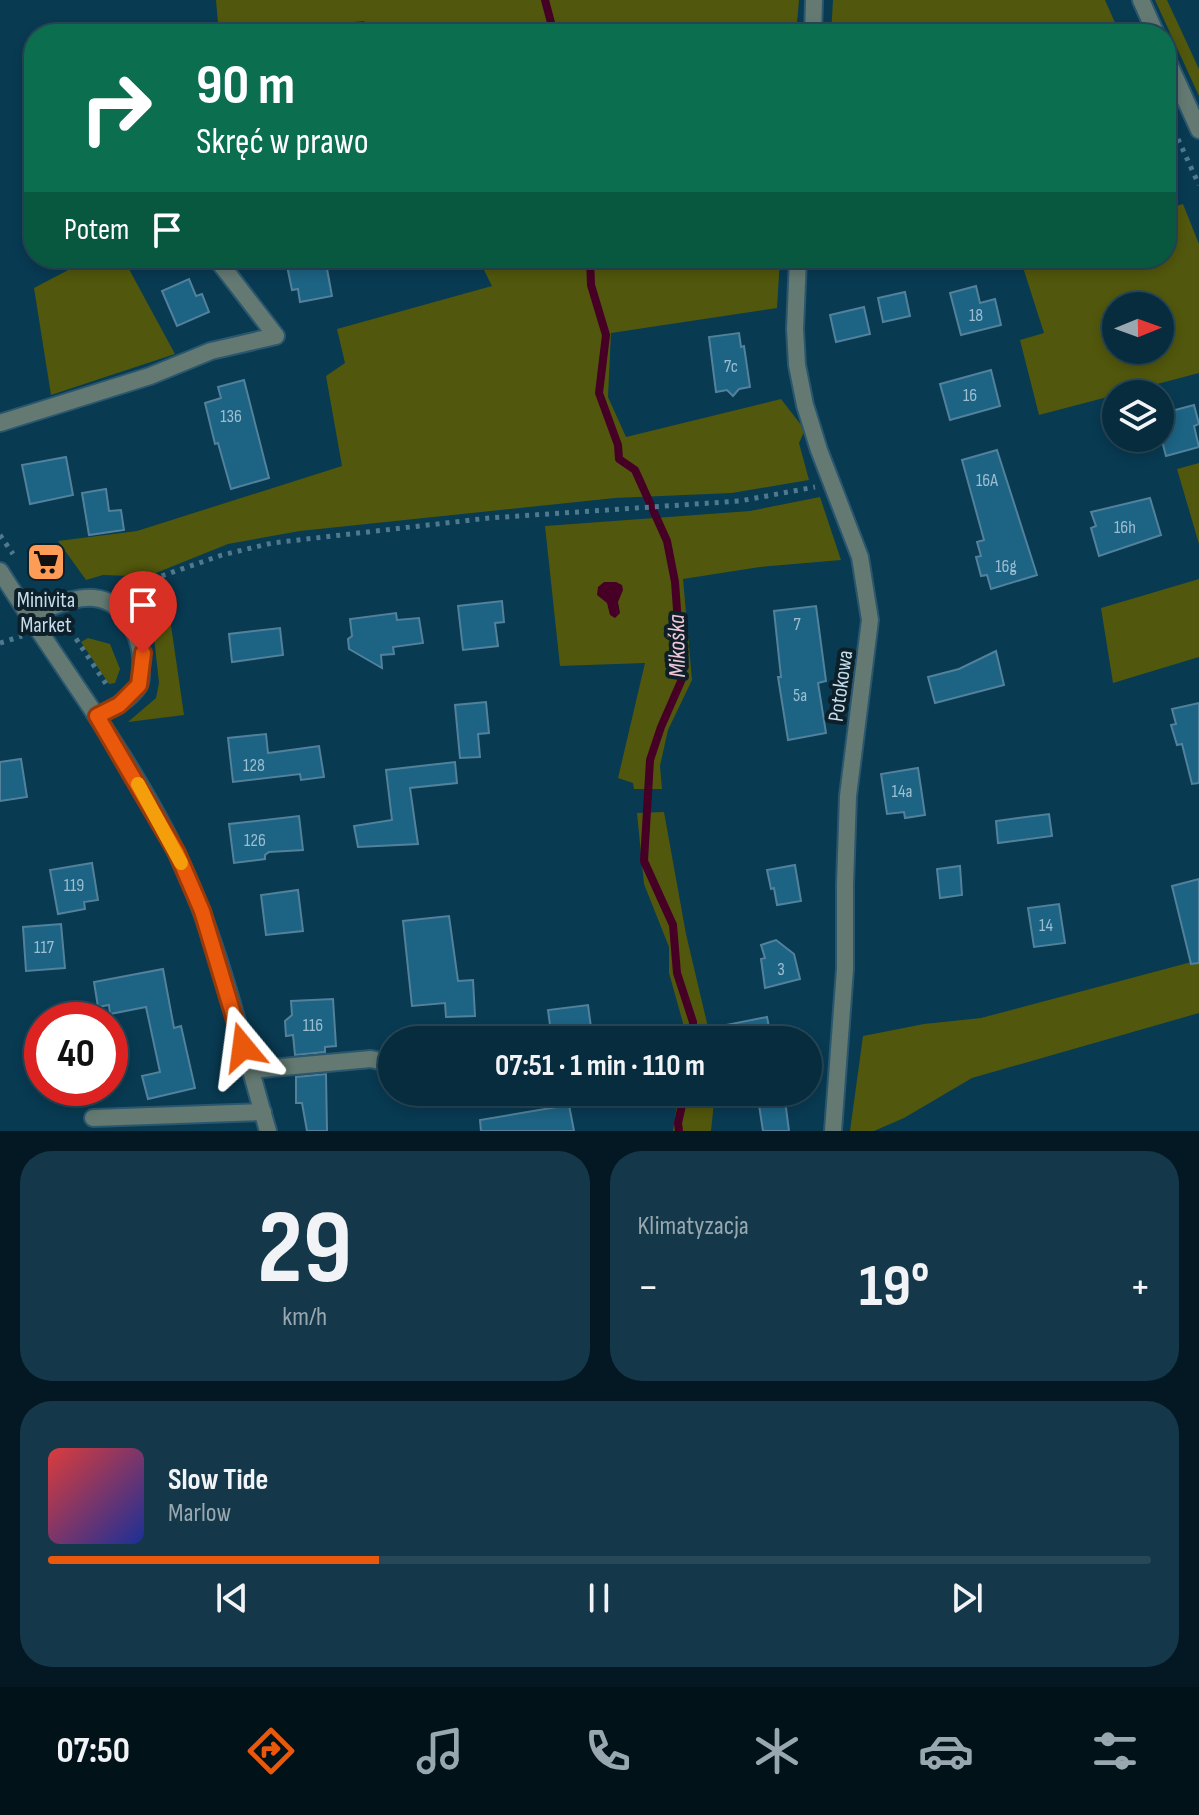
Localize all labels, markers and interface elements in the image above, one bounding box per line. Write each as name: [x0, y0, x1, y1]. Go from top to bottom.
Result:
text: 90 m: [196, 53, 295, 120]
icon: right: [64, 56, 168, 160]
text: Skręć w prawo: [196, 121, 369, 164]
icon: arrive: [145, 208, 189, 252]
text: Potem: [64, 212, 129, 248]
north arrow: [1102, 292, 1174, 364]
map controls: [1102, 292, 1174, 452]
house number: 18: [969, 305, 983, 326]
house number: 7c: [724, 356, 738, 377]
button: layers: [1102, 380, 1174, 452]
house number: 16: [963, 385, 977, 406]
house number: 136: [220, 406, 242, 427]
house number: 16A: [976, 470, 998, 491]
house number: 16h: [1114, 517, 1136, 538]
supermarket icon: Minivita Market: [25, 541, 67, 583]
house number: 16g: [995, 556, 1017, 577]
pin: [109, 571, 177, 653]
icon: arrive: [121, 583, 165, 627]
place label: Minivita Market: [17, 587, 75, 639]
water label: Mikośka: [662, 614, 692, 678]
house number: 7: [793, 614, 801, 635]
street label: Potokowa: [823, 649, 859, 723]
house number: 5a: [793, 685, 807, 706]
house number: 128: [243, 755, 265, 776]
house number: 14a: [892, 781, 912, 802]
house number: 126: [244, 830, 266, 851]
house number: 119: [64, 875, 84, 896]
house number: 14: [1039, 915, 1053, 936]
house number: 117: [34, 937, 55, 958]
house number: 3: [777, 959, 785, 980]
speed limit sign: 40: [24, 1002, 128, 1106]
position arrow: [201, 1005, 285, 1089]
house number: 116: [303, 1015, 323, 1036]
text: 07:51 · 1 min · 110 m: [495, 1048, 705, 1084]
text: 29: [257, 1187, 352, 1312]
text: Klimatyzacja: [638, 1211, 749, 1242]
text: 19°: [859, 1251, 930, 1323]
text: −: [638, 1261, 659, 1314]
text: +: [1129, 1261, 1151, 1314]
text: km/h: [282, 1302, 327, 1333]
text: Slow Tide: [168, 1462, 268, 1498]
text: Marlow: [168, 1498, 231, 1529]
icon: previous: [210, 1576, 254, 1620]
icon: pause: [577, 1576, 621, 1620]
icon: next: [945, 1576, 989, 1620]
icon: directions: [243, 1723, 299, 1779]
icon: music: [412, 1723, 468, 1779]
icon: phone: [580, 1723, 636, 1779]
icon: climate: [749, 1723, 805, 1779]
icon: car: [918, 1723, 974, 1779]
icon: filters: [1087, 1723, 1143, 1779]
text: 07:50: [56, 1730, 130, 1773]

